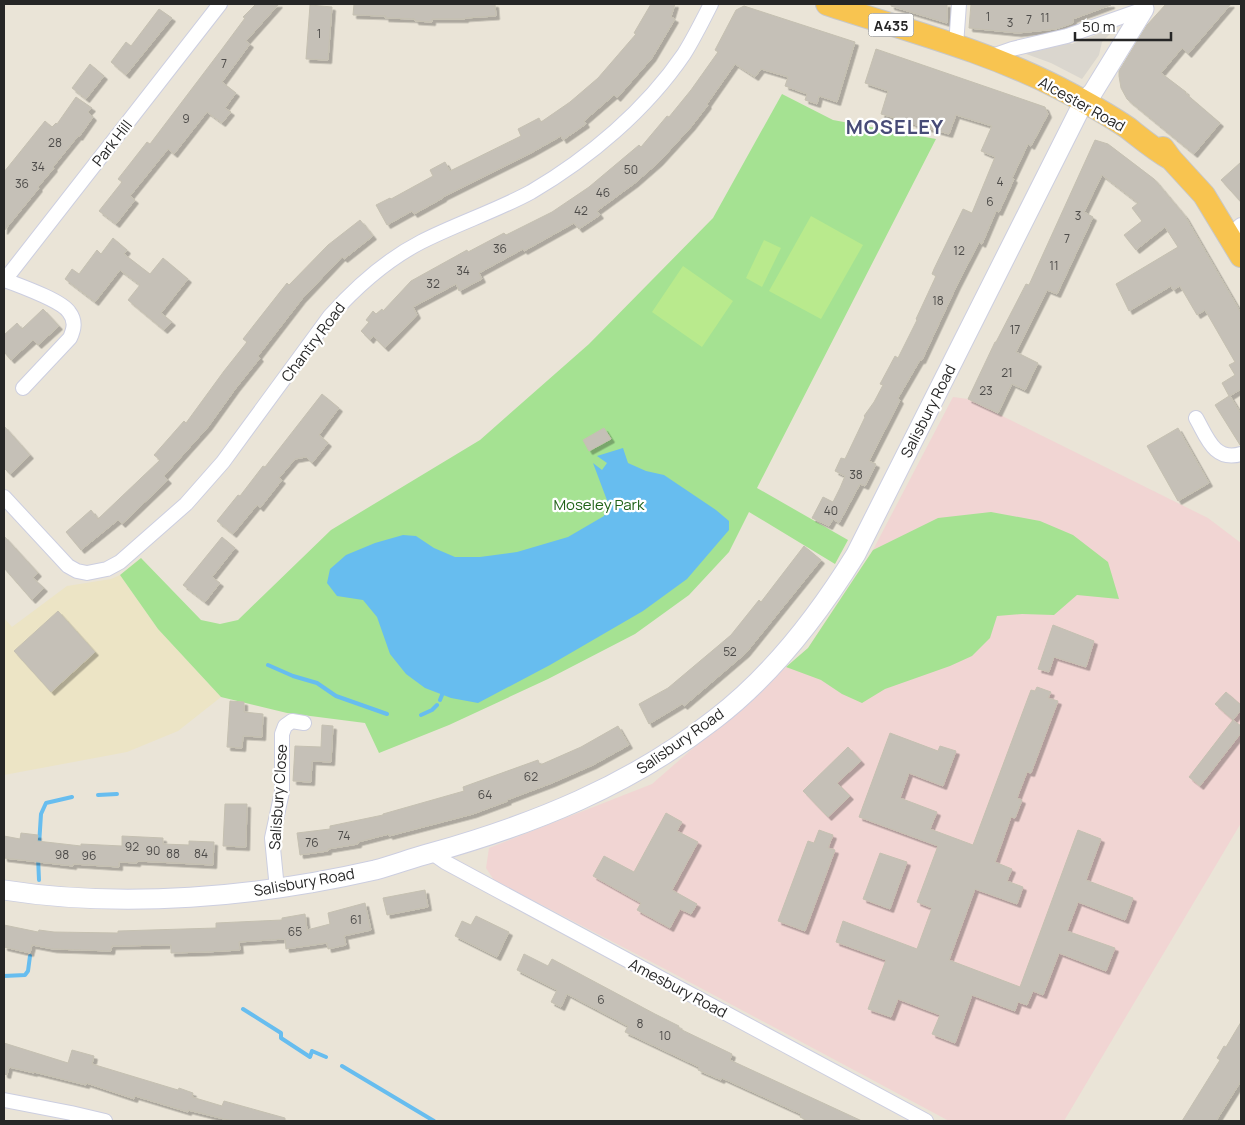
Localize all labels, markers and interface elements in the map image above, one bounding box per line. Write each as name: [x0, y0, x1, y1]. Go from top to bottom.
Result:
house number: 1: [986, 8, 990, 25]
house number: 11: [1040, 9, 1050, 26]
scale bar: [1075, 10, 1171, 42]
house number: 7: [1026, 11, 1032, 28]
road number: A435: [868, 14, 914, 36]
house number: 3: [1007, 14, 1013, 31]
text: 50 m: [1082, 16, 1116, 37]
house number: 1: [317, 25, 321, 42]
house number: 7: [221, 55, 227, 72]
street label: Alcester Road: [1035, 72, 1129, 136]
house number: 9: [182, 110, 190, 127]
district label: MOSELEY: [846, 113, 944, 140]
street label: Park Hill: [87, 115, 137, 171]
house number: 28: [48, 134, 62, 151]
house number: 34: [31, 158, 45, 175]
house number: 50: [624, 161, 638, 178]
house number: 4: [996, 173, 1004, 190]
house number: 36: [15, 175, 29, 192]
house number: 46: [596, 184, 610, 201]
house number: 6: [986, 193, 994, 210]
house number: 42: [574, 202, 588, 219]
house number: 3: [1075, 207, 1081, 224]
house number: 7: [1064, 230, 1070, 247]
house number: 36: [493, 240, 507, 257]
house number: 12: [953, 242, 965, 259]
house number: 11: [1049, 257, 1059, 274]
house number: 34: [456, 262, 470, 279]
house number: 32: [426, 275, 440, 292]
house number: 18: [932, 292, 944, 309]
street label: Chantry Road: [276, 298, 350, 386]
house number: 17: [1010, 321, 1020, 338]
street label: Salisbury Road: [895, 361, 961, 461]
house number: 21: [1001, 364, 1013, 381]
house number: 23: [979, 382, 993, 399]
house number: 38: [849, 466, 863, 483]
park label: Moseley Park: [554, 494, 645, 515]
house number: 40: [824, 502, 838, 519]
house number: 52: [723, 643, 737, 660]
street label: Salisbury Road: [632, 703, 728, 779]
street label: Salisbury Close: [264, 743, 292, 851]
house number: 62: [524, 768, 538, 785]
house number: 64: [478, 786, 492, 803]
house number: 74: [338, 827, 350, 844]
house number: 76: [305, 834, 319, 851]
house number: 92: [125, 838, 139, 855]
house number: 90: [146, 842, 160, 859]
house number: 88: [166, 845, 180, 862]
house number: 84: [194, 845, 208, 862]
house number: 98: [55, 846, 69, 863]
house number: 96: [82, 847, 96, 864]
street label: Salisbury Road: [252, 863, 356, 901]
house number: 61: [350, 911, 362, 928]
house number: 65: [288, 923, 302, 940]
street label: Amesbury Road: [625, 953, 731, 1023]
house number: 6: [597, 991, 605, 1008]
house number: 8: [637, 1015, 644, 1032]
house number: 10: [659, 1027, 671, 1044]

